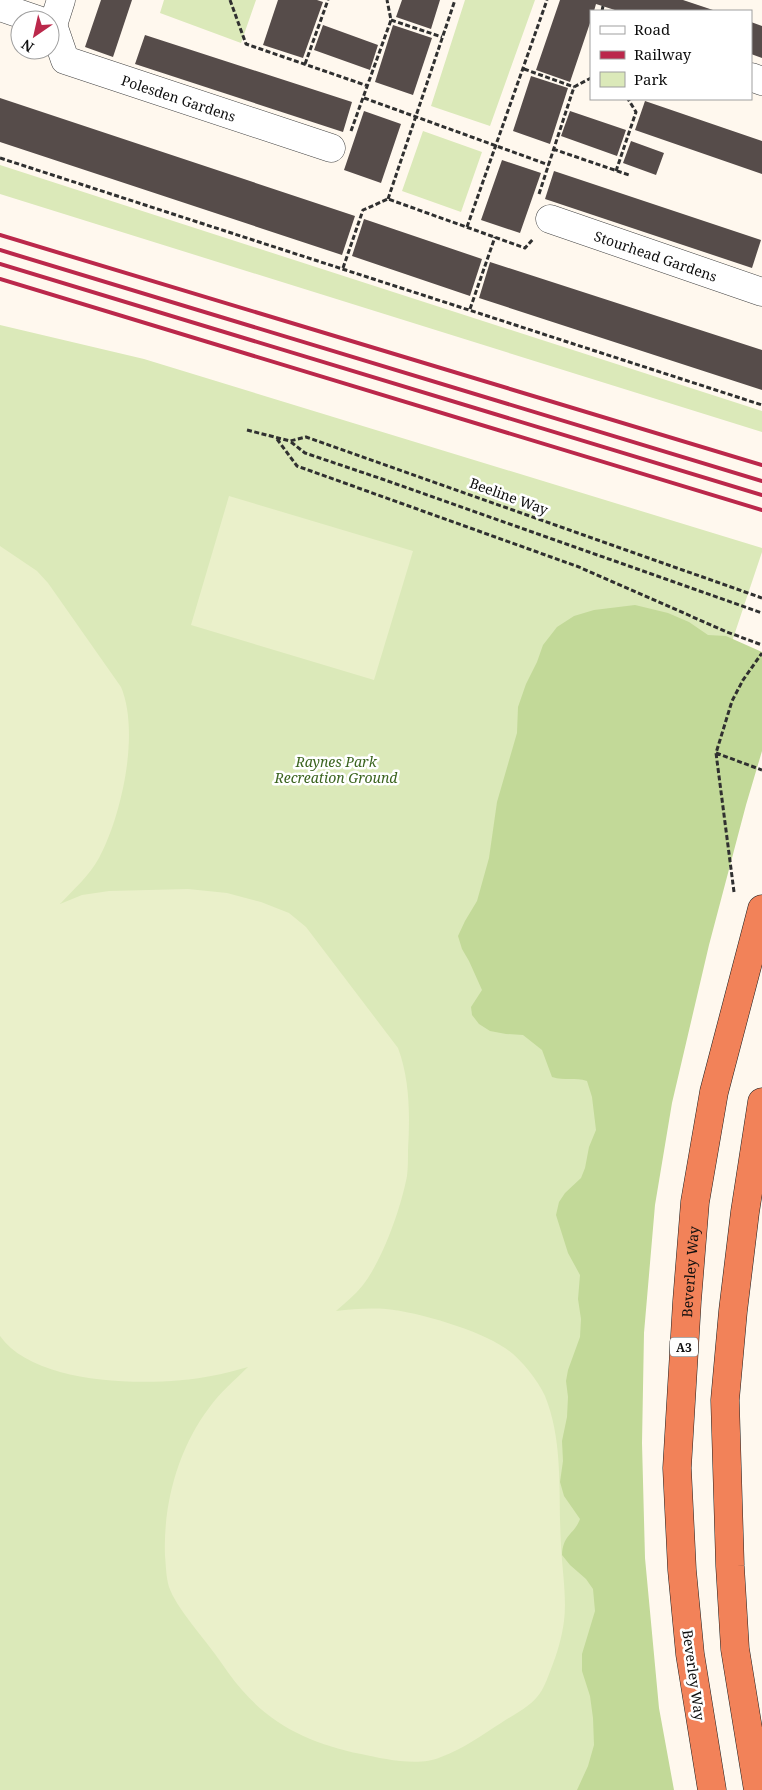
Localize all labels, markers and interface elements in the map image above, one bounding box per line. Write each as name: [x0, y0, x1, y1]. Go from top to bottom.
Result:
north arrow: [10, 10, 60, 60]
legend: [590, 10, 752, 100]
text: Road: [634, 19, 670, 39]
text: N: [18, 35, 37, 57]
text: Railway: [634, 44, 692, 64]
text: Park: [634, 69, 668, 89]
street label: Polesden Gardens: [119, 70, 238, 125]
street label: Stourhead Gardens: [592, 226, 720, 285]
street label: Beeline Way: [467, 473, 551, 519]
park label: Raynes Park Recreation Ground: [274, 752, 398, 787]
street label: Beverley Way: [677, 1225, 703, 1318]
road number: A3: [670, 1338, 698, 1356]
street label: Beverley Way: [678, 1628, 710, 1722]

